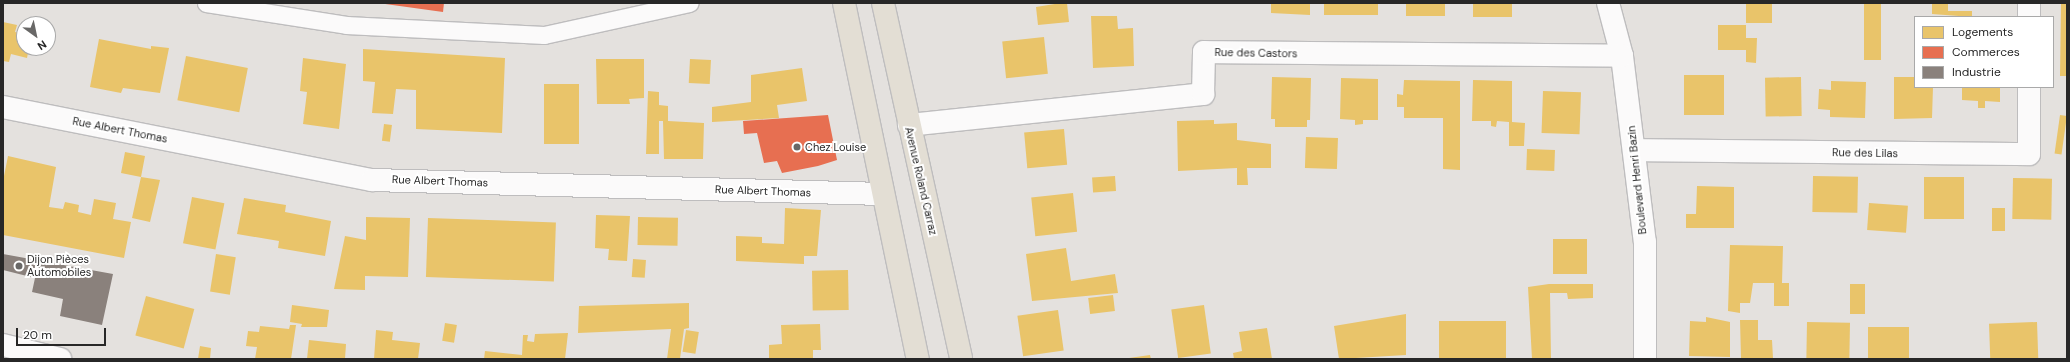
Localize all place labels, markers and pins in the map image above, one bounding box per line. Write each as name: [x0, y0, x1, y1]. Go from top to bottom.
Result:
place label: Chez Louise: [805, 140, 866, 154]
marker: Chez Louise: [792, 142, 802, 152]
place label: Dijon Pièces Automobiles: [27, 253, 91, 279]
marker: Dijon Pièces Automobiles: [14, 261, 24, 271]

